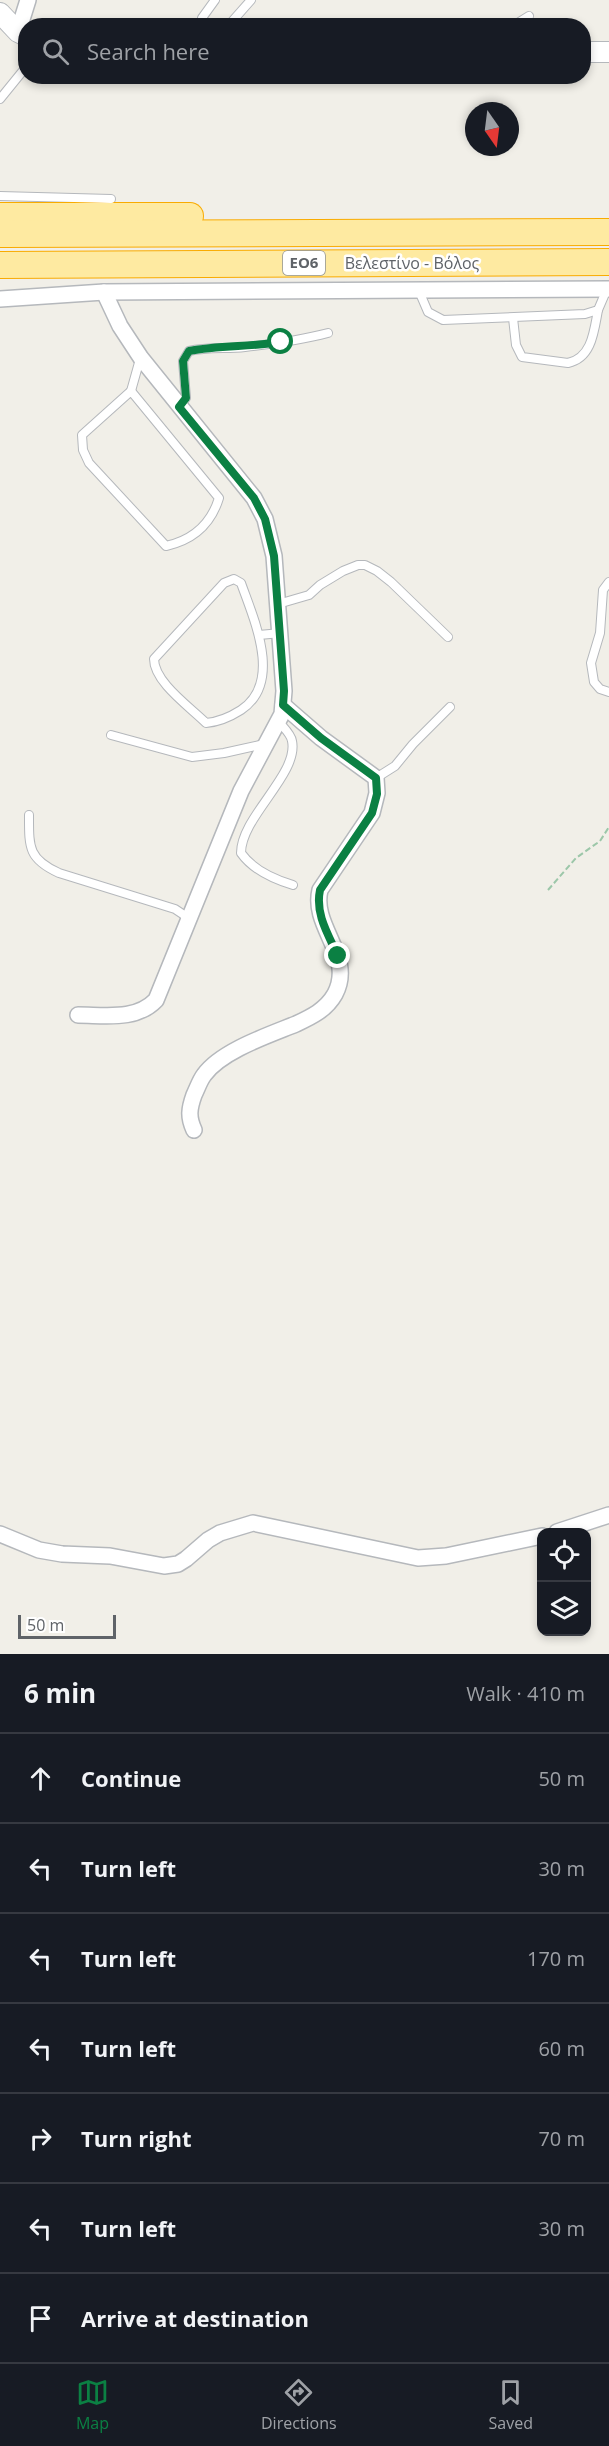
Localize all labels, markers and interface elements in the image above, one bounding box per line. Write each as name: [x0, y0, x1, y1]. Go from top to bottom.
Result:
search box: [18, 18, 591, 84]
icon: search: [39, 35, 72, 68]
text: Search here: [87, 36, 210, 66]
north arrow: [465, 102, 519, 156]
road number: ΕΟ6: [283, 251, 325, 275]
street label: Βελεστίνο - Βόλος: [345, 252, 480, 274]
route start: [267, 328, 293, 354]
route end: [324, 942, 350, 968]
map controls: [537, 1528, 591, 1636]
button: locate: [537, 1528, 591, 1582]
button: layers: [537, 1582, 591, 1636]
scale bar: [18, 1612, 116, 1640]
text: 50 m: [27, 1614, 64, 1636]
text: 6 min: [24, 1675, 96, 1711]
text: Walk · 410 m: [466, 1680, 585, 1707]
icon: ahead: [24, 1762, 57, 1795]
text: Continue: [81, 1763, 181, 1793]
text: 50 m: [538, 1765, 585, 1792]
icon: left: [24, 1852, 57, 1885]
text: Turn left: [81, 1853, 176, 1883]
text: 30 m: [538, 1855, 585, 1882]
icon: left: [24, 1942, 57, 1975]
text: Turn left: [81, 1943, 176, 1973]
text: 170 m: [527, 1945, 585, 1972]
icon: left: [24, 2032, 57, 2065]
text: Turn left: [81, 2033, 176, 2063]
text: 60 m: [538, 2035, 585, 2062]
icon: right: [24, 2122, 57, 2155]
text: Turn right: [81, 2123, 192, 2153]
text: 70 m: [538, 2125, 585, 2152]
icon: left: [24, 2212, 57, 2245]
text: Turn left: [81, 2213, 176, 2243]
text: 30 m: [538, 2215, 585, 2242]
icon: arrive: [24, 2302, 57, 2335]
text: Arrive at destination: [81, 2303, 309, 2333]
tab: Map: [76, 2376, 109, 2434]
tab: Directions: [261, 2376, 337, 2434]
tab: Saved: [489, 2376, 533, 2434]

